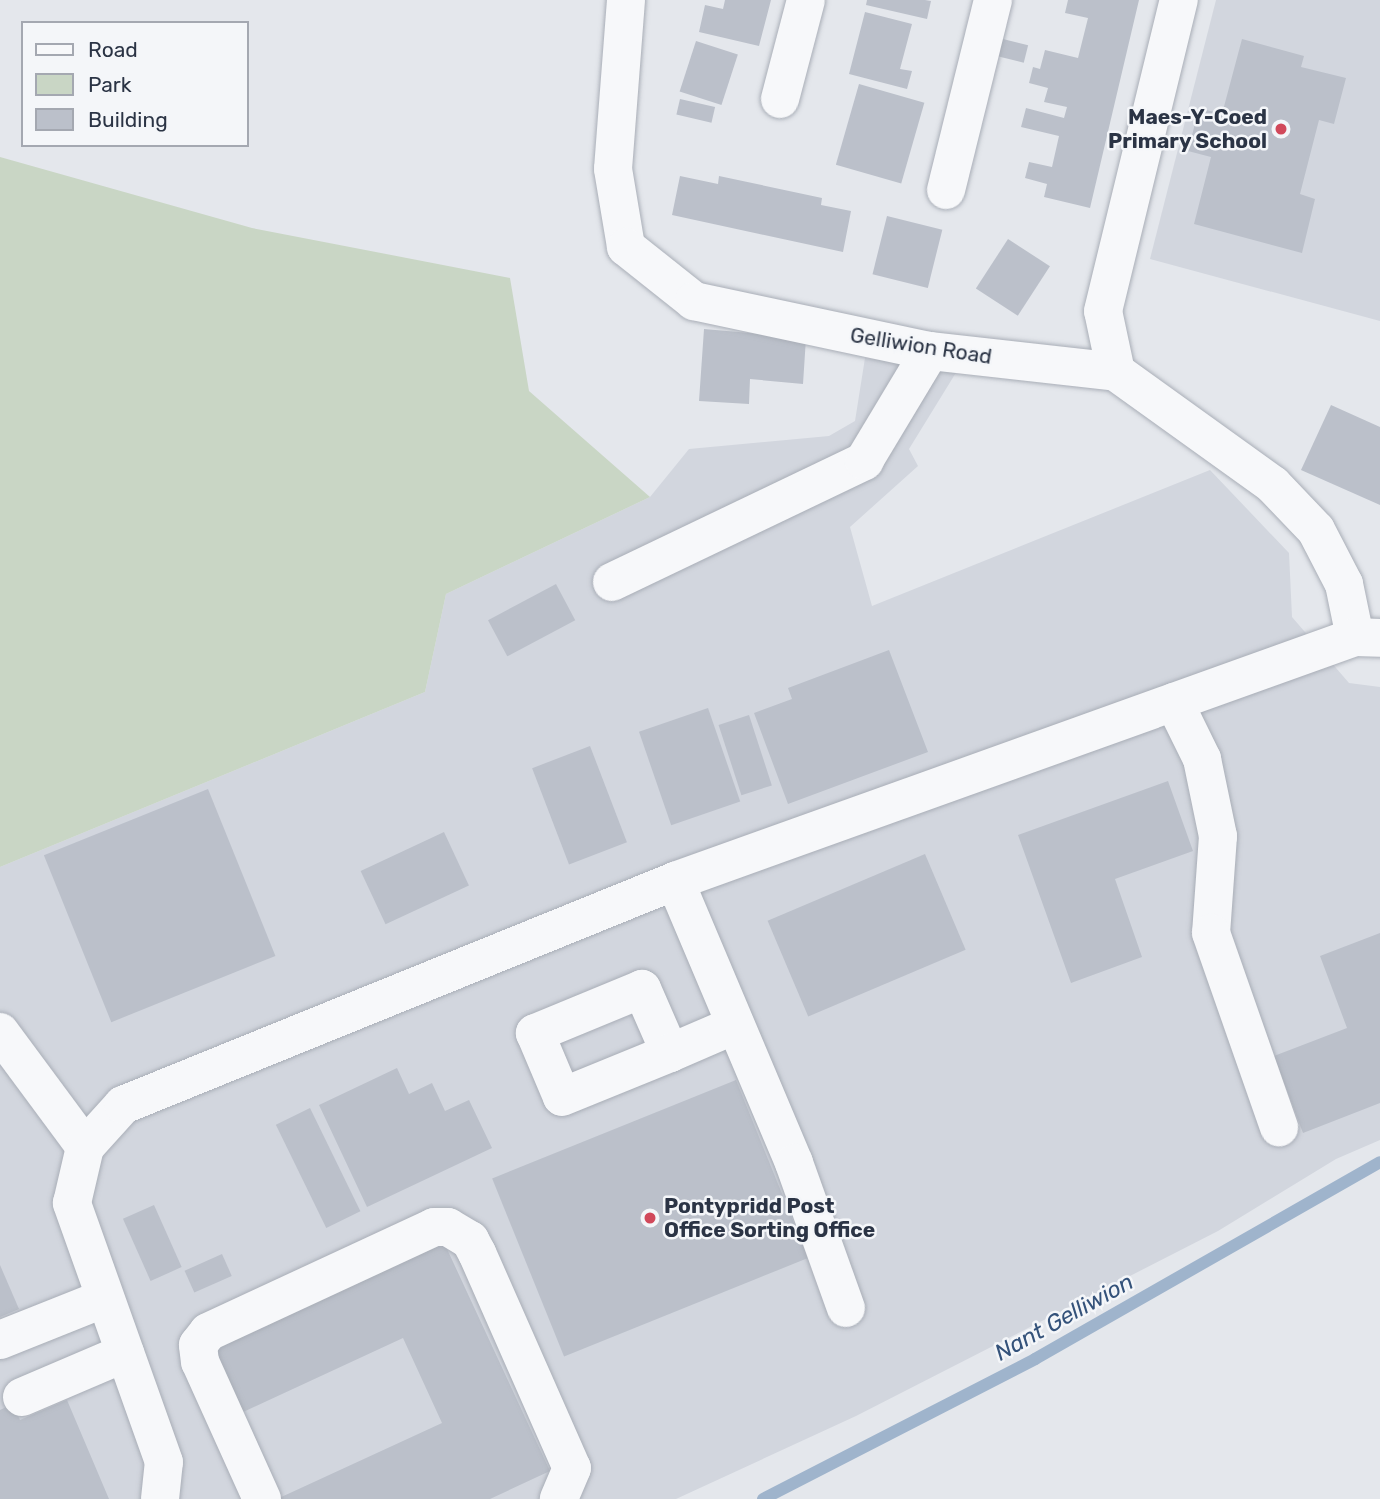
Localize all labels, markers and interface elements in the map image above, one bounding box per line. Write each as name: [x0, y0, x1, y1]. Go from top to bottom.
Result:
legend: [21, 21, 248, 147]
text: Road: [88, 37, 138, 62]
text: Park: [88, 72, 132, 97]
place label: Maes-Y-Coed Primary School: [1107, 104, 1267, 154]
text: Building: [88, 107, 168, 132]
marker: Maes-Y-Coed Primary School: [1273, 121, 1289, 137]
street label: Gelliwion Road: [848, 322, 994, 370]
place label: Pontypridd Post Office Sorting Office: [664, 1193, 875, 1243]
marker: Pontypridd Post Office Sorting Office: [642, 1210, 658, 1226]
water label: Nant Gelliwion: [990, 1268, 1138, 1366]

